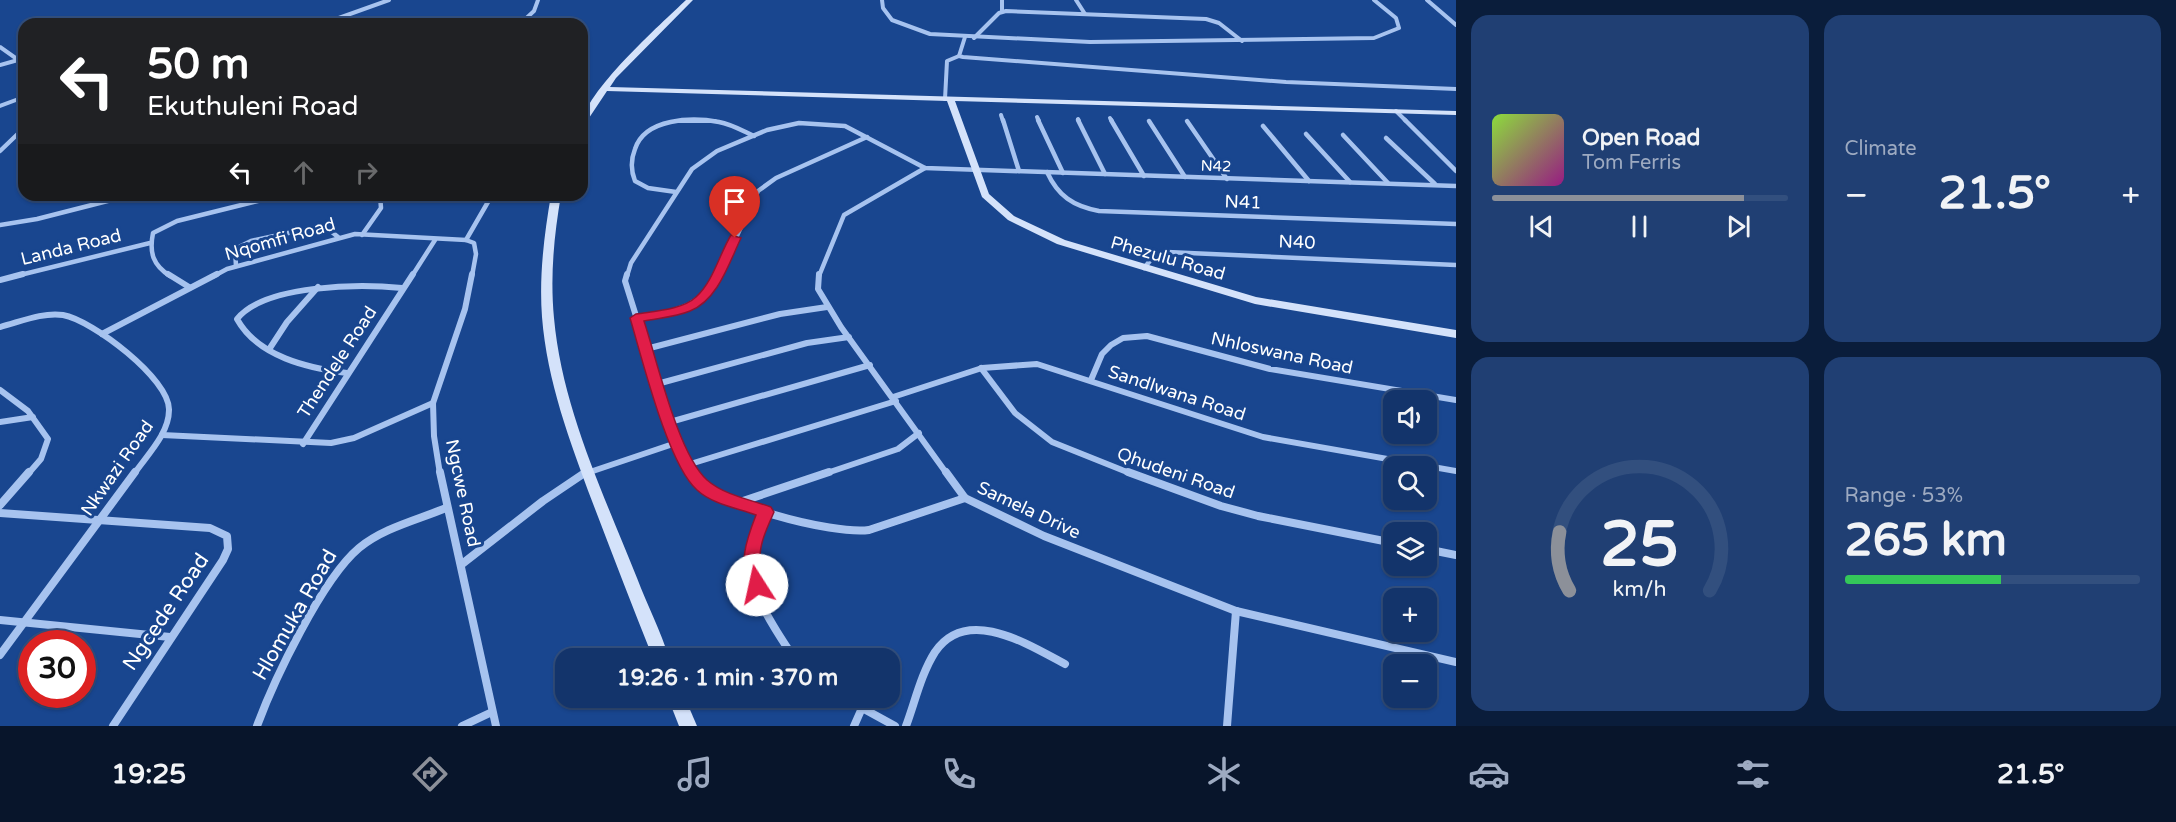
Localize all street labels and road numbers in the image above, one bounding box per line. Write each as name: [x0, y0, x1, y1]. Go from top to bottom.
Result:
street label: N42: [1200, 156, 1232, 176]
street label: N41: [1224, 190, 1262, 214]
street label: Nqomfi Road: [222, 213, 338, 265]
street label: Landa Road: [18, 224, 124, 270]
street label: N40: [1278, 230, 1316, 254]
street label: Phezulu Road: [1108, 231, 1228, 285]
street label: Thendele Road: [293, 302, 381, 422]
street label: Nhloswana Road: [1209, 327, 1355, 379]
street label: Sandlwana Road: [1105, 360, 1249, 426]
street label: Nkwazi Road: [76, 416, 158, 520]
street label: Ngcwe Road: [441, 437, 485, 549]
street label: Qhudeni Road: [1114, 443, 1238, 503]
street label: Samela Drive: [974, 476, 1084, 544]
street label: Hlomuka Road: [247, 545, 343, 685]
street label: Ngcede Road: [118, 549, 214, 675]

